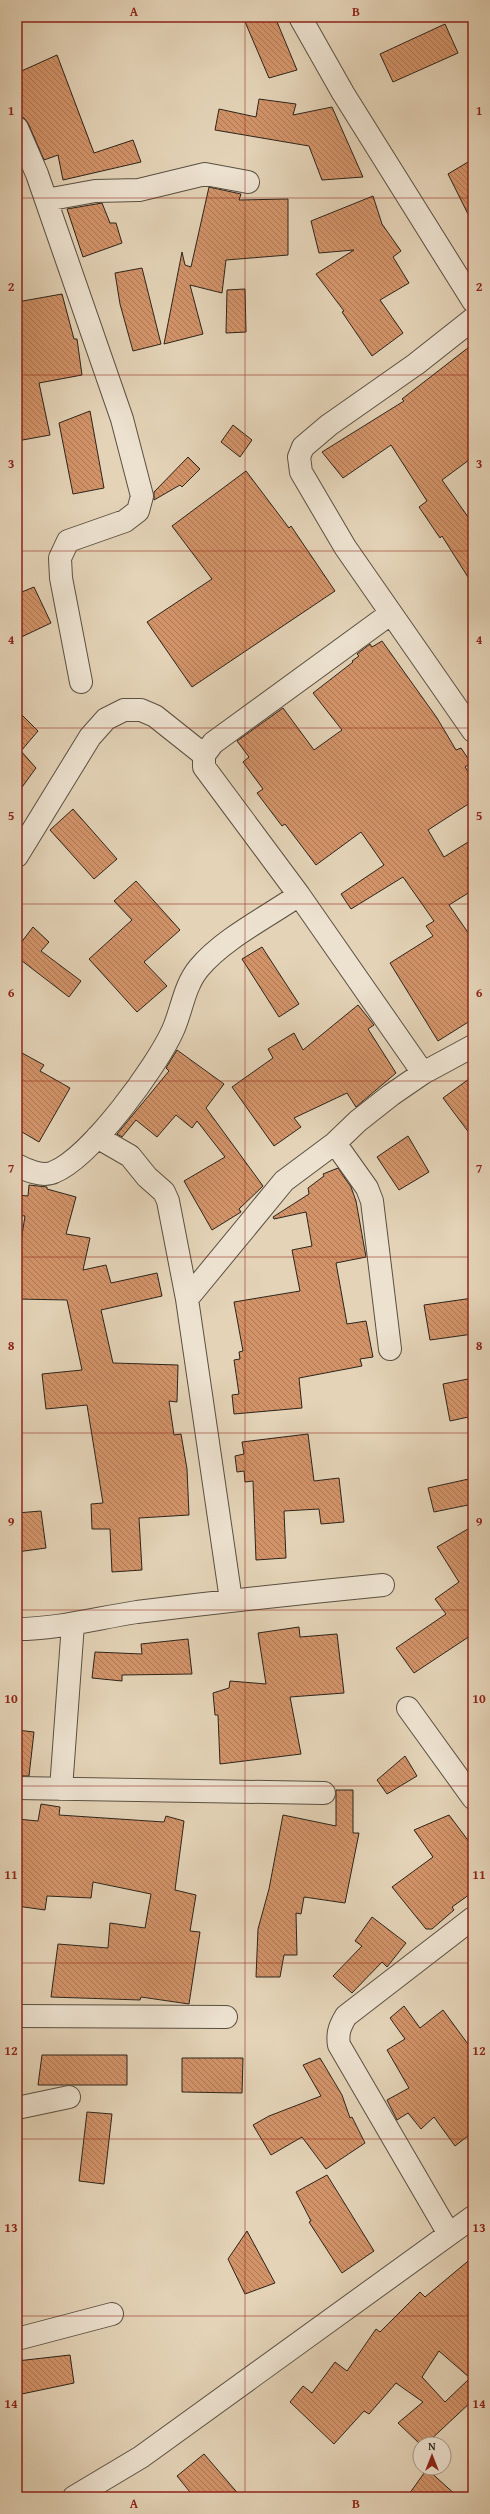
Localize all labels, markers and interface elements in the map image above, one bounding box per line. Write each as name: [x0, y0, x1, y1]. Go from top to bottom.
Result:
text: A: [130, 2, 139, 21]
text: B: [352, 2, 360, 21]
text: 1: [8, 101, 14, 120]
text: 1: [476, 101, 482, 120]
text: 2: [8, 277, 15, 296]
text: 2: [476, 277, 483, 296]
text: 3: [8, 454, 14, 473]
text: 3: [476, 454, 482, 473]
text: 4: [8, 630, 15, 649]
text: 4: [476, 630, 483, 649]
text: 5: [8, 806, 15, 825]
text: 5: [476, 806, 483, 825]
text: 6: [8, 983, 15, 1002]
text: 6: [476, 983, 483, 1002]
text: 7: [8, 1159, 15, 1178]
text: 7: [476, 1159, 483, 1178]
text: 8: [8, 1336, 15, 1355]
text: 8: [476, 1336, 483, 1355]
text: 9: [8, 1512, 15, 1531]
text: 9: [476, 1512, 483, 1531]
text: 10: [4, 1689, 18, 1708]
text: 10: [472, 1689, 486, 1708]
text: 11: [4, 1865, 18, 1884]
text: 11: [472, 1865, 486, 1884]
text: 12: [4, 2041, 18, 2060]
text: 12: [472, 2041, 486, 2060]
text: 13: [4, 2218, 18, 2237]
text: 13: [472, 2218, 486, 2237]
text: 14: [4, 2394, 18, 2413]
text: 14: [472, 2394, 486, 2413]
north arrow: [412, 2436, 452, 2476]
text: N: [428, 2438, 436, 2454]
text: A: [130, 2494, 139, 2513]
text: B: [352, 2494, 360, 2513]

